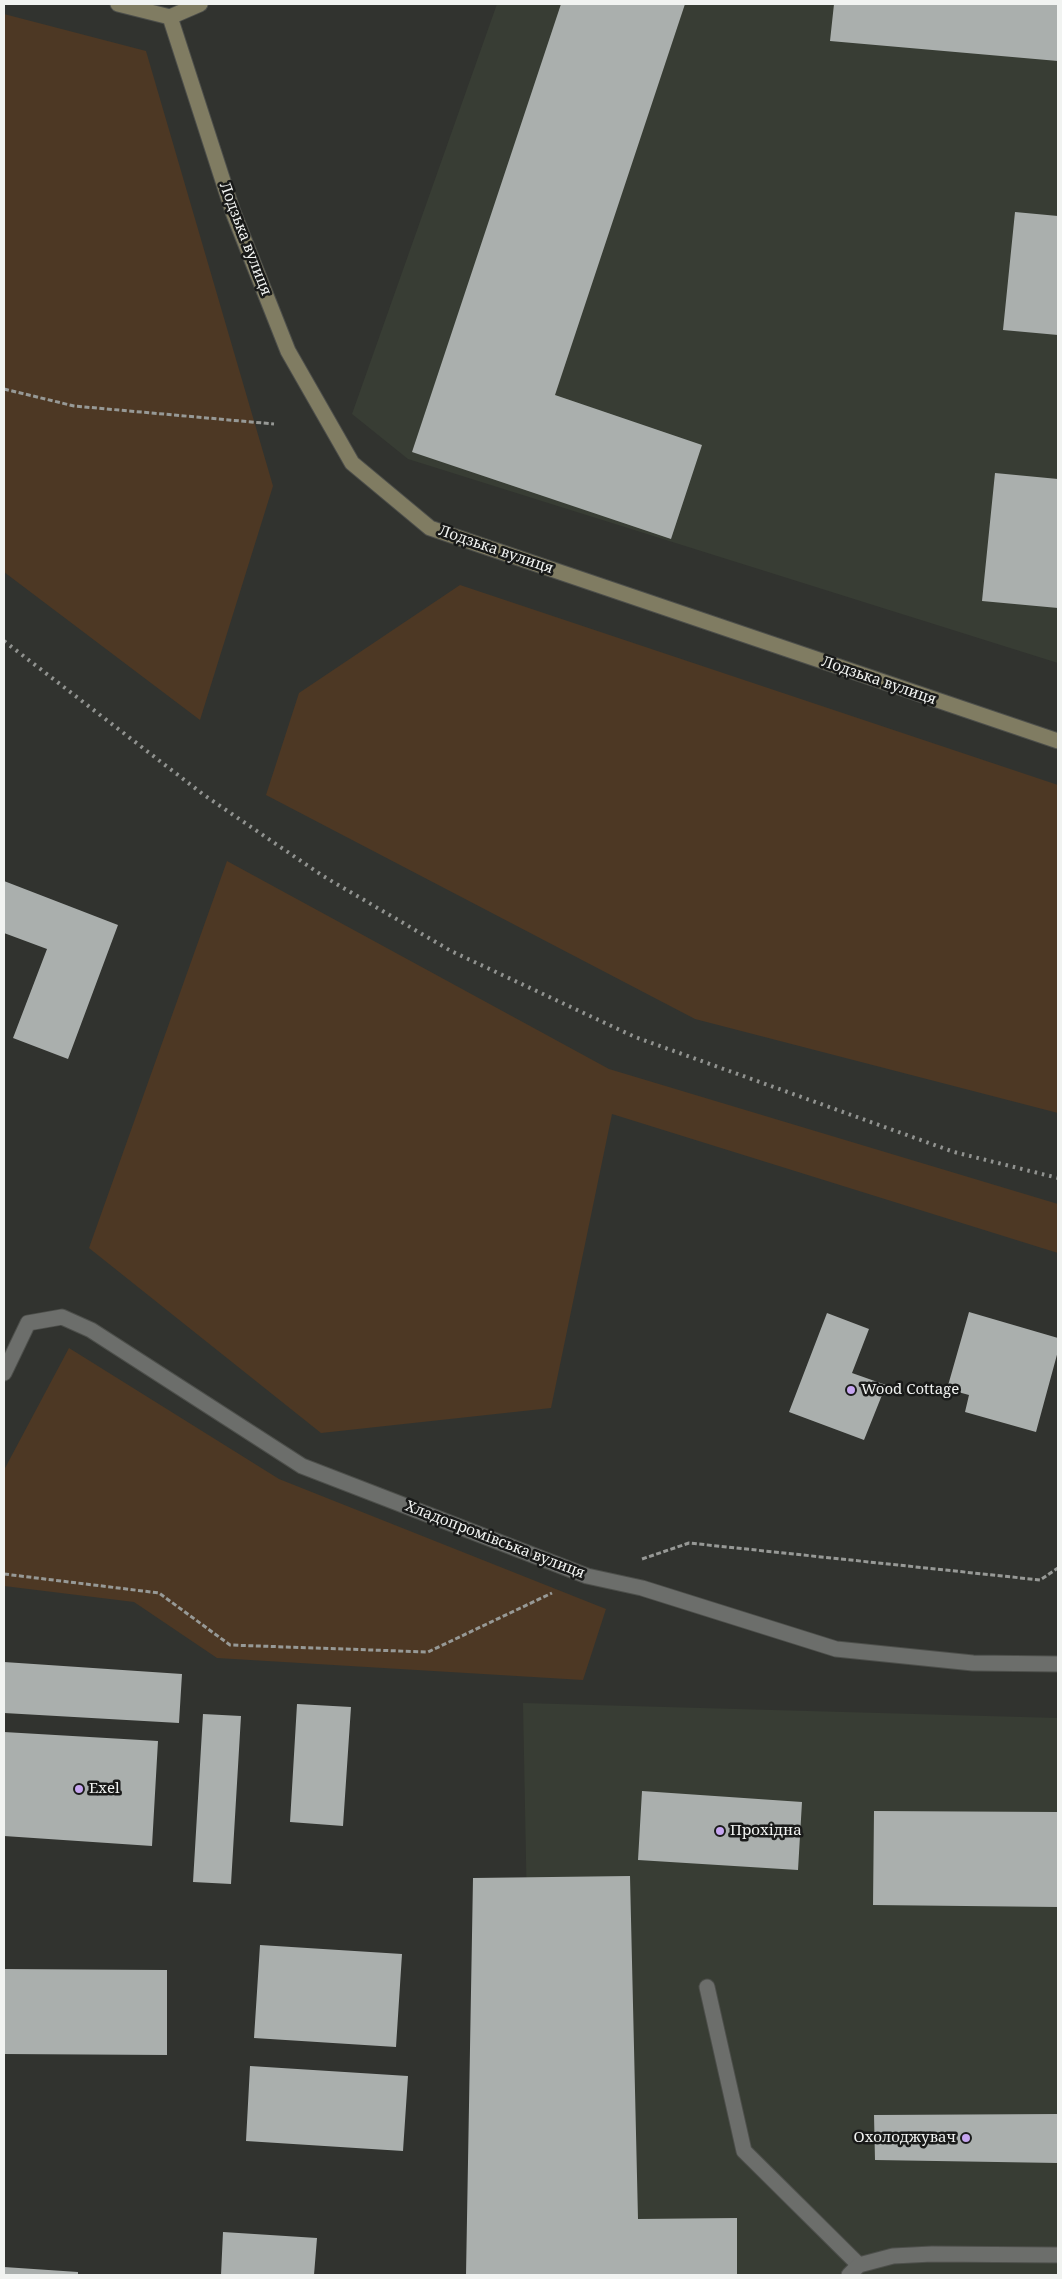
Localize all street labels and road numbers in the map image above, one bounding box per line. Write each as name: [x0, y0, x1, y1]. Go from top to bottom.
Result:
street label: Лодзька вулиця: [215, 180, 275, 298]
street label: Лодзька вулиця: [436, 522, 556, 578]
street label: Лодзька вулиця: [819, 653, 939, 709]
street label: Хладопромівська вулиця: [403, 1497, 587, 1583]

